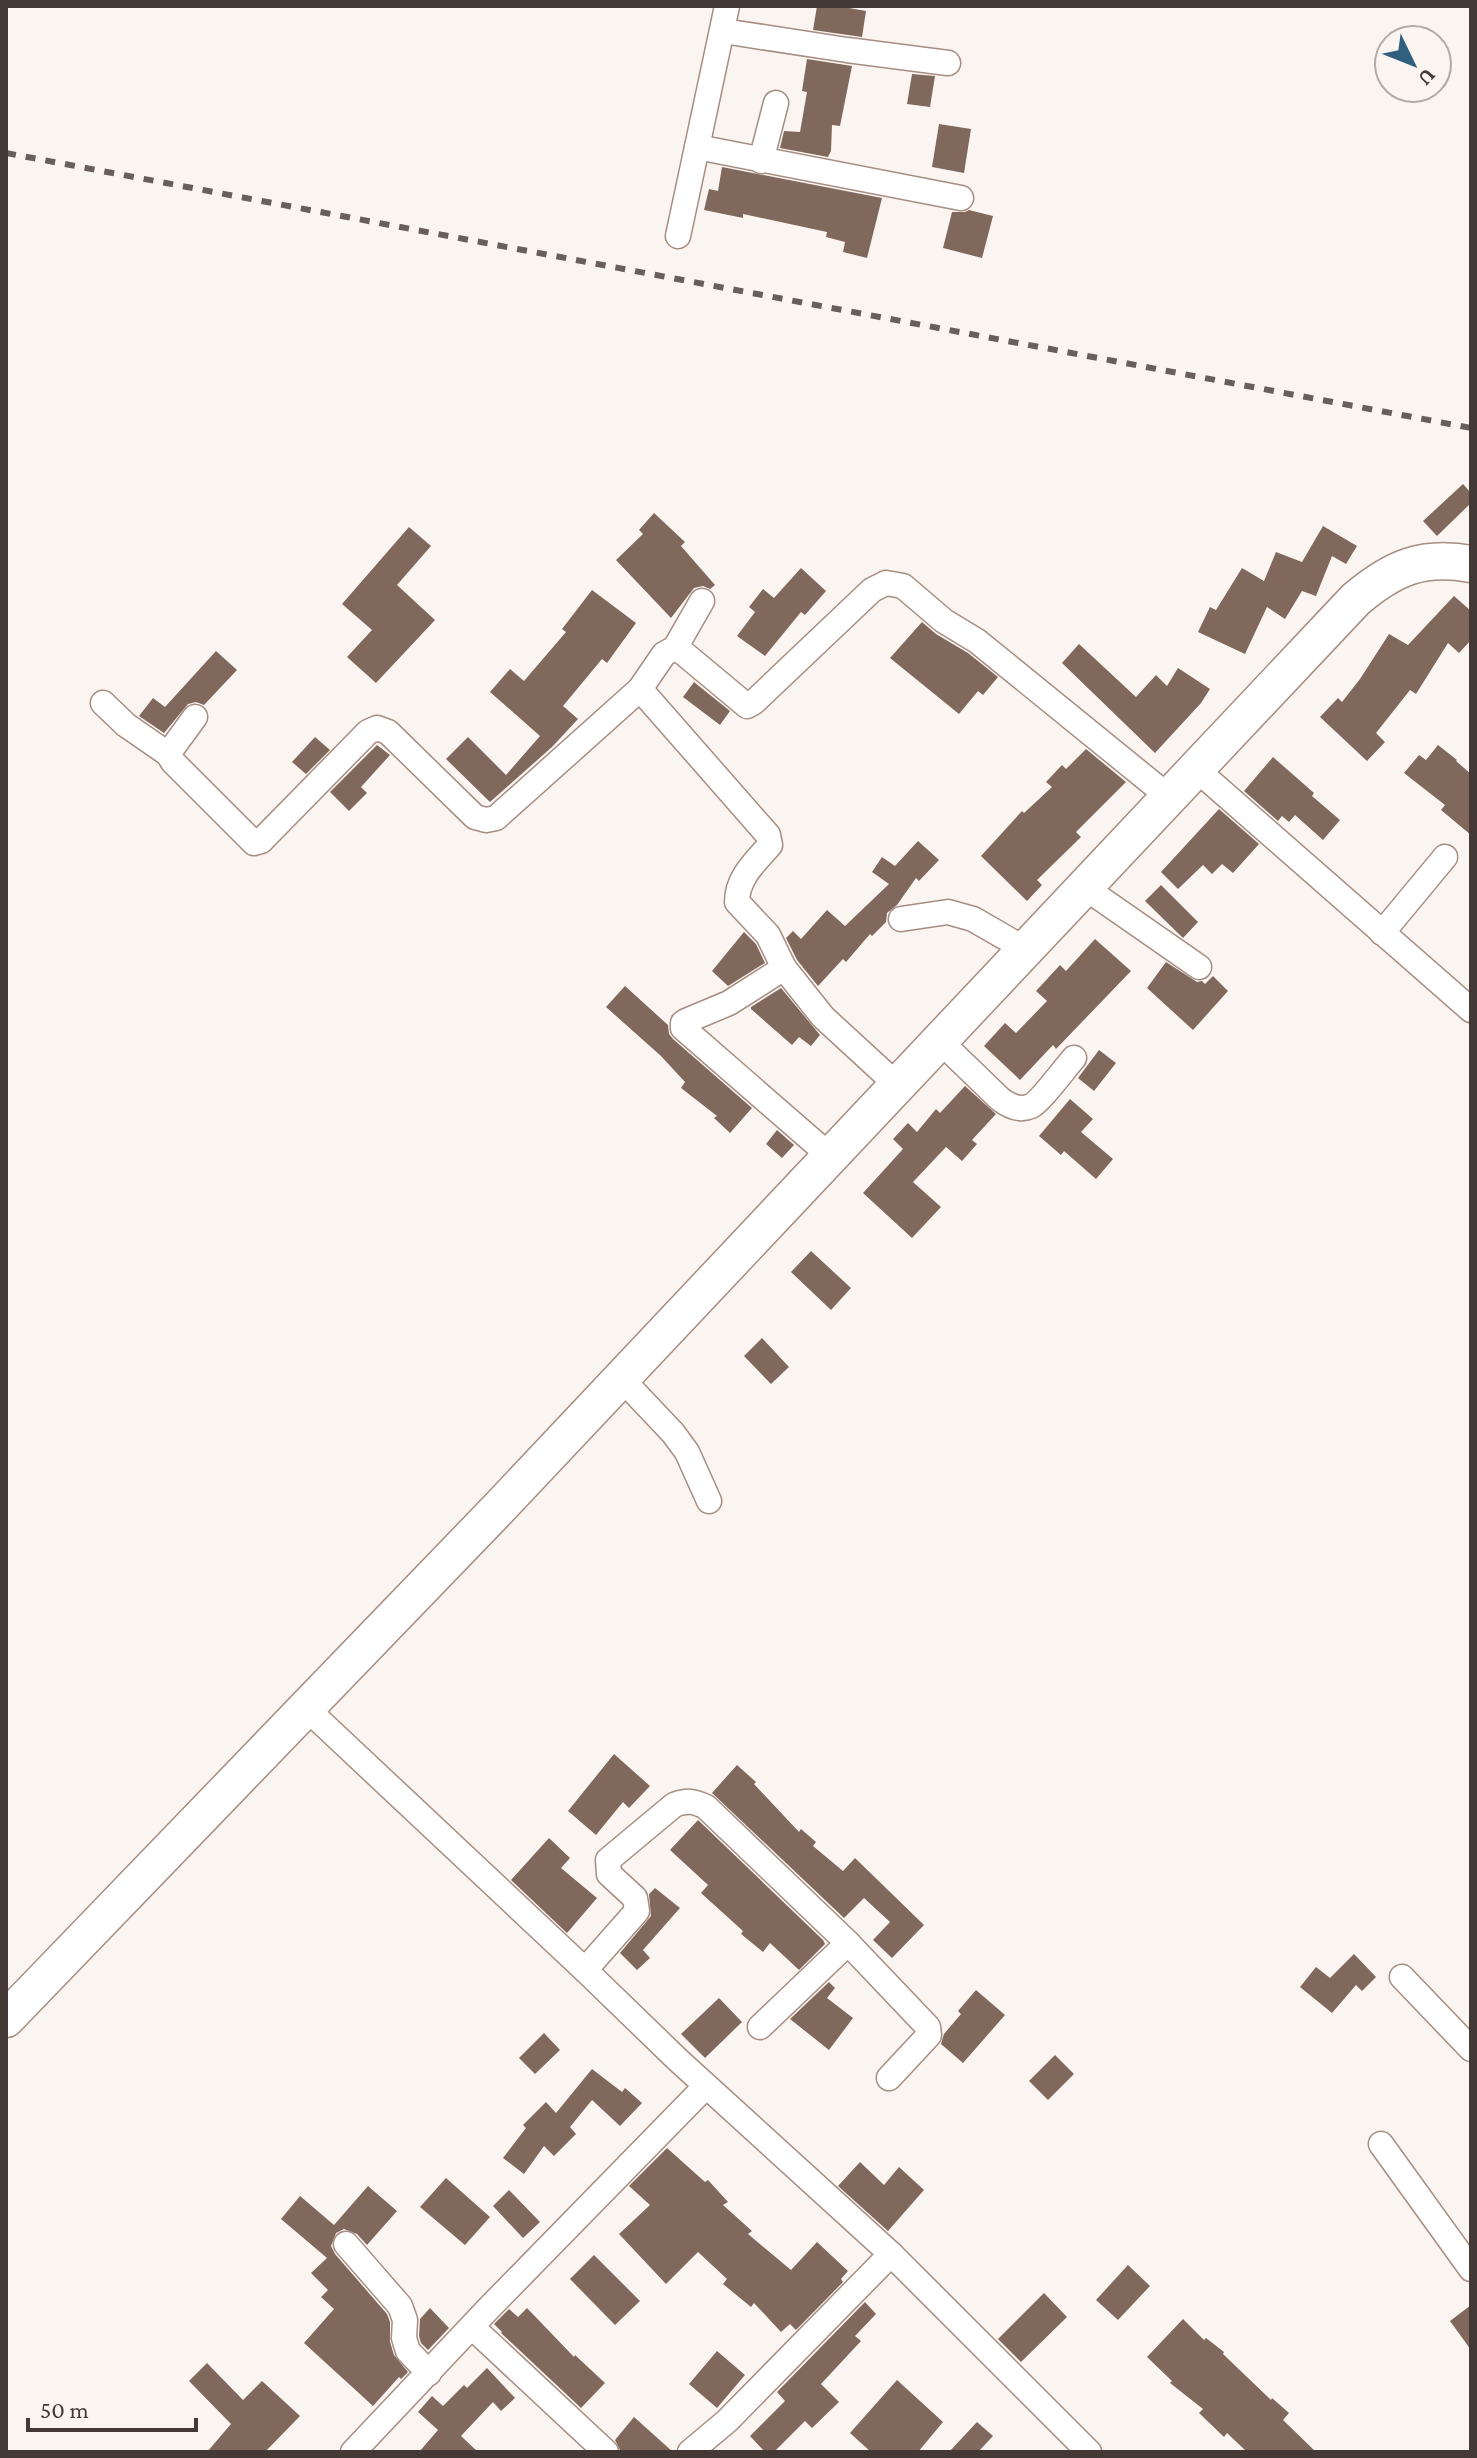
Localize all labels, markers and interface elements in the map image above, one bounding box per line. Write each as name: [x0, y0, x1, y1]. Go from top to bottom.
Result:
north arrow: [1373, 24, 1453, 104]
text: U: [1413, 63, 1442, 91]
scale bar: [28, 2382, 196, 2432]
text: 50 m: [40, 2396, 89, 2423]

